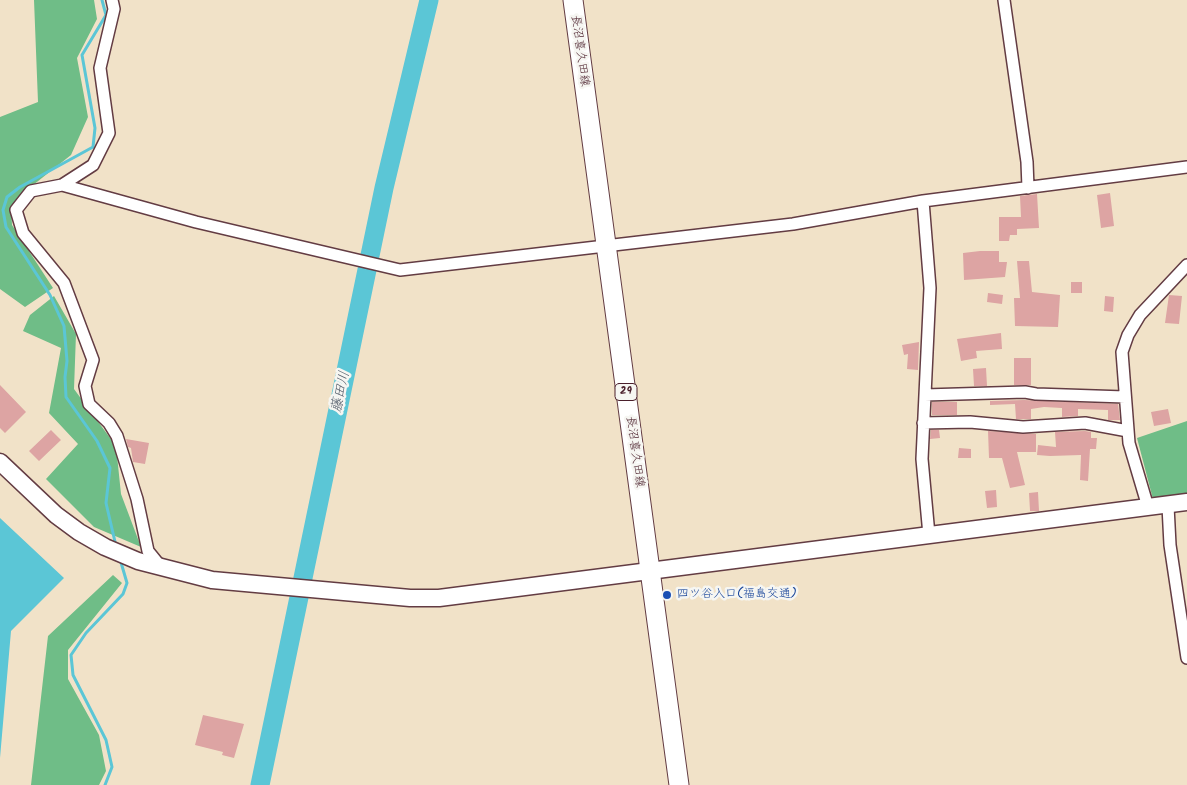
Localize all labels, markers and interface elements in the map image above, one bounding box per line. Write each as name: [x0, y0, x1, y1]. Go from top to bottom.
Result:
street label: 長沼喜久田線: [567, 14, 591, 88]
water label: 藤田川: [329, 370, 355, 414]
road number: 29: [615, 384, 637, 401]
street label: 長沼喜久田線: [622, 415, 646, 489]
place label: 四ツ谷入口(福島交通): [677, 588, 797, 602]
marker: 四ツ谷入口(福島交通): [661, 589, 673, 601]

